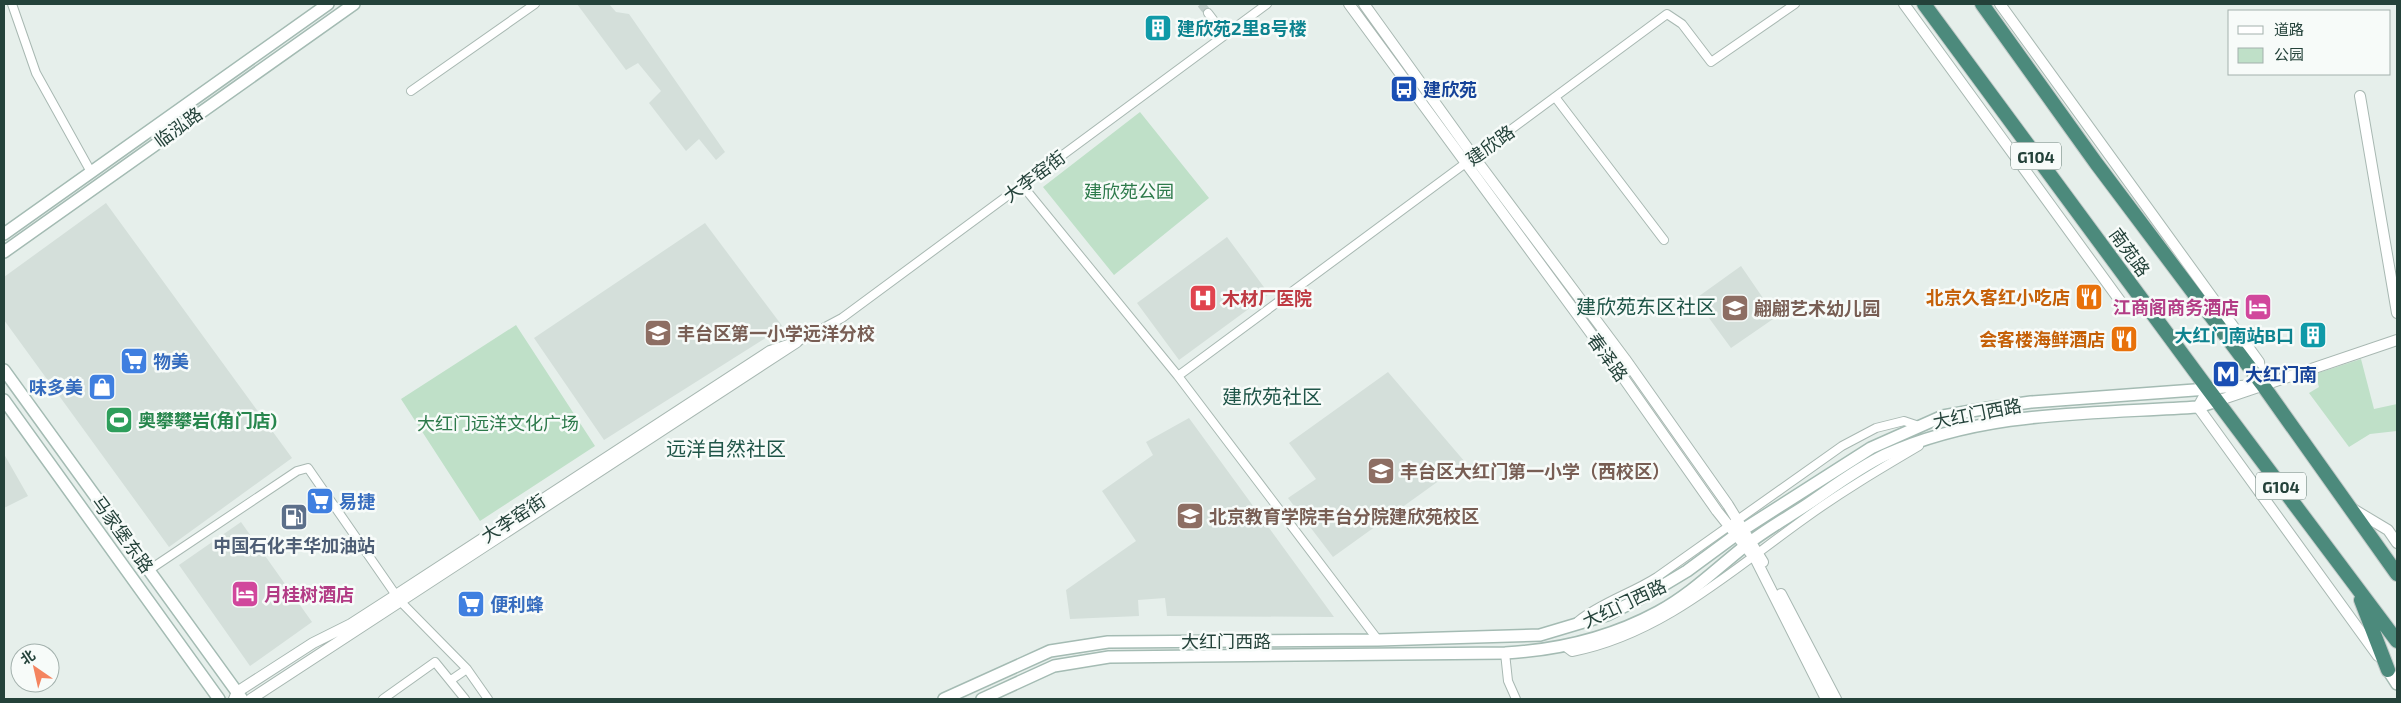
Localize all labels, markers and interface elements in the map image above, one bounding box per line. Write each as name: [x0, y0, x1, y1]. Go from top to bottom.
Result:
legend: [2228, 10, 2391, 75]
building icon: 建欣苑2里8号楼: [1143, 13, 1173, 43]
place label: 建欣苑2里8号楼: [1177, 17, 1307, 39]
text: 道路: [2274, 20, 2304, 38]
text: 公园: [2274, 45, 2304, 63]
bus stop icon: 建欣苑: [1389, 74, 1419, 104]
place label: 建欣苑: [1423, 78, 1477, 100]
street label: 临泓路: [150, 102, 206, 152]
street label: 建欣路: [1462, 120, 1518, 170]
road number: G104: [2011, 142, 2061, 170]
street label: 大李窑街: [999, 146, 1069, 206]
park label: 建欣苑公园: [1084, 180, 1174, 202]
street label: 南苑路: [2105, 224, 2155, 280]
restaurant icon: 北京久客红小吃店: [2074, 282, 2104, 312]
hospital icon: 木材厂医院: [1188, 283, 1218, 313]
place label: 北京久客红小吃店: [1926, 286, 2070, 308]
place label: 木材厂医院: [1222, 287, 1312, 309]
hotel icon: 江商阁商务酒店: [2243, 292, 2273, 322]
school or university icon: 翩翩艺术幼儿园: [1720, 293, 1750, 323]
district label: 建欣苑东区社区: [1576, 294, 1716, 318]
place label: 江商阁商务酒店: [2113, 296, 2239, 318]
place label: 翩翩艺术幼儿园: [1754, 297, 1880, 319]
school or university icon: 丰台区第一小学远洋分校: [643, 318, 673, 348]
building icon: 大红门南站B口: [2298, 320, 2328, 350]
place label: 丰台区第一小学远洋分校: [677, 322, 875, 344]
restaurant icon: 会客楼海鲜酒店: [2109, 324, 2139, 354]
place label: 大红门南站B口: [2174, 324, 2294, 346]
place label: 会客楼海鲜酒店: [1979, 328, 2105, 350]
street label: 春泽路: [1583, 329, 1633, 385]
supermarket icon: 物美: [119, 346, 149, 376]
place label: 物美: [153, 350, 189, 372]
metro station icon: 大红门南: [2211, 359, 2241, 389]
place label: 大红门南: [2245, 363, 2317, 385]
shop icon: 味多美: [87, 372, 117, 402]
place label: 味多美: [29, 376, 83, 398]
district label: 建欣苑社区: [1222, 384, 1322, 408]
street label: 大红门西路: [1931, 394, 2023, 432]
sports icon: 奥攀攀岩(角门店): [104, 405, 134, 435]
place label: 奥攀攀岩(角门店): [138, 409, 277, 431]
park label: 大红门远洋文化广场: [417, 412, 579, 434]
district label: 远洋自然社区: [666, 436, 786, 460]
school or university icon: 丰台区大红门第一小学（西校区）: [1366, 456, 1396, 486]
place label: 丰台区大红门第一小学（西校区）: [1400, 460, 1670, 482]
road number: G104: [2256, 472, 2306, 500]
supermarket icon: 易捷: [305, 486, 335, 516]
street label: 大李窑街: [477, 489, 549, 547]
place label: 易捷: [339, 490, 375, 512]
street label: 马家堡东路: [88, 491, 158, 577]
school or university icon: 北京教育学院丰台分院建欣苑校区: [1175, 501, 1205, 531]
fuel station icon: 中国石化丰华加油站: [279, 502, 309, 532]
place label: 北京教育学院丰台分院建欣苑校区: [1209, 505, 1479, 527]
place label: 中国石化丰华加油站: [213, 534, 375, 556]
street label: 大红门西路: [1579, 574, 1669, 632]
hotel icon: 月桂树酒店: [230, 579, 260, 609]
place label: 月桂树酒店: [264, 583, 354, 605]
supermarket icon: 便利蜂: [456, 589, 486, 619]
place label: 便利蜂: [490, 593, 544, 615]
street label: 大红门西路: [1181, 630, 1271, 652]
north arrow: [10, 643, 60, 693]
text: 北: [17, 646, 38, 668]

